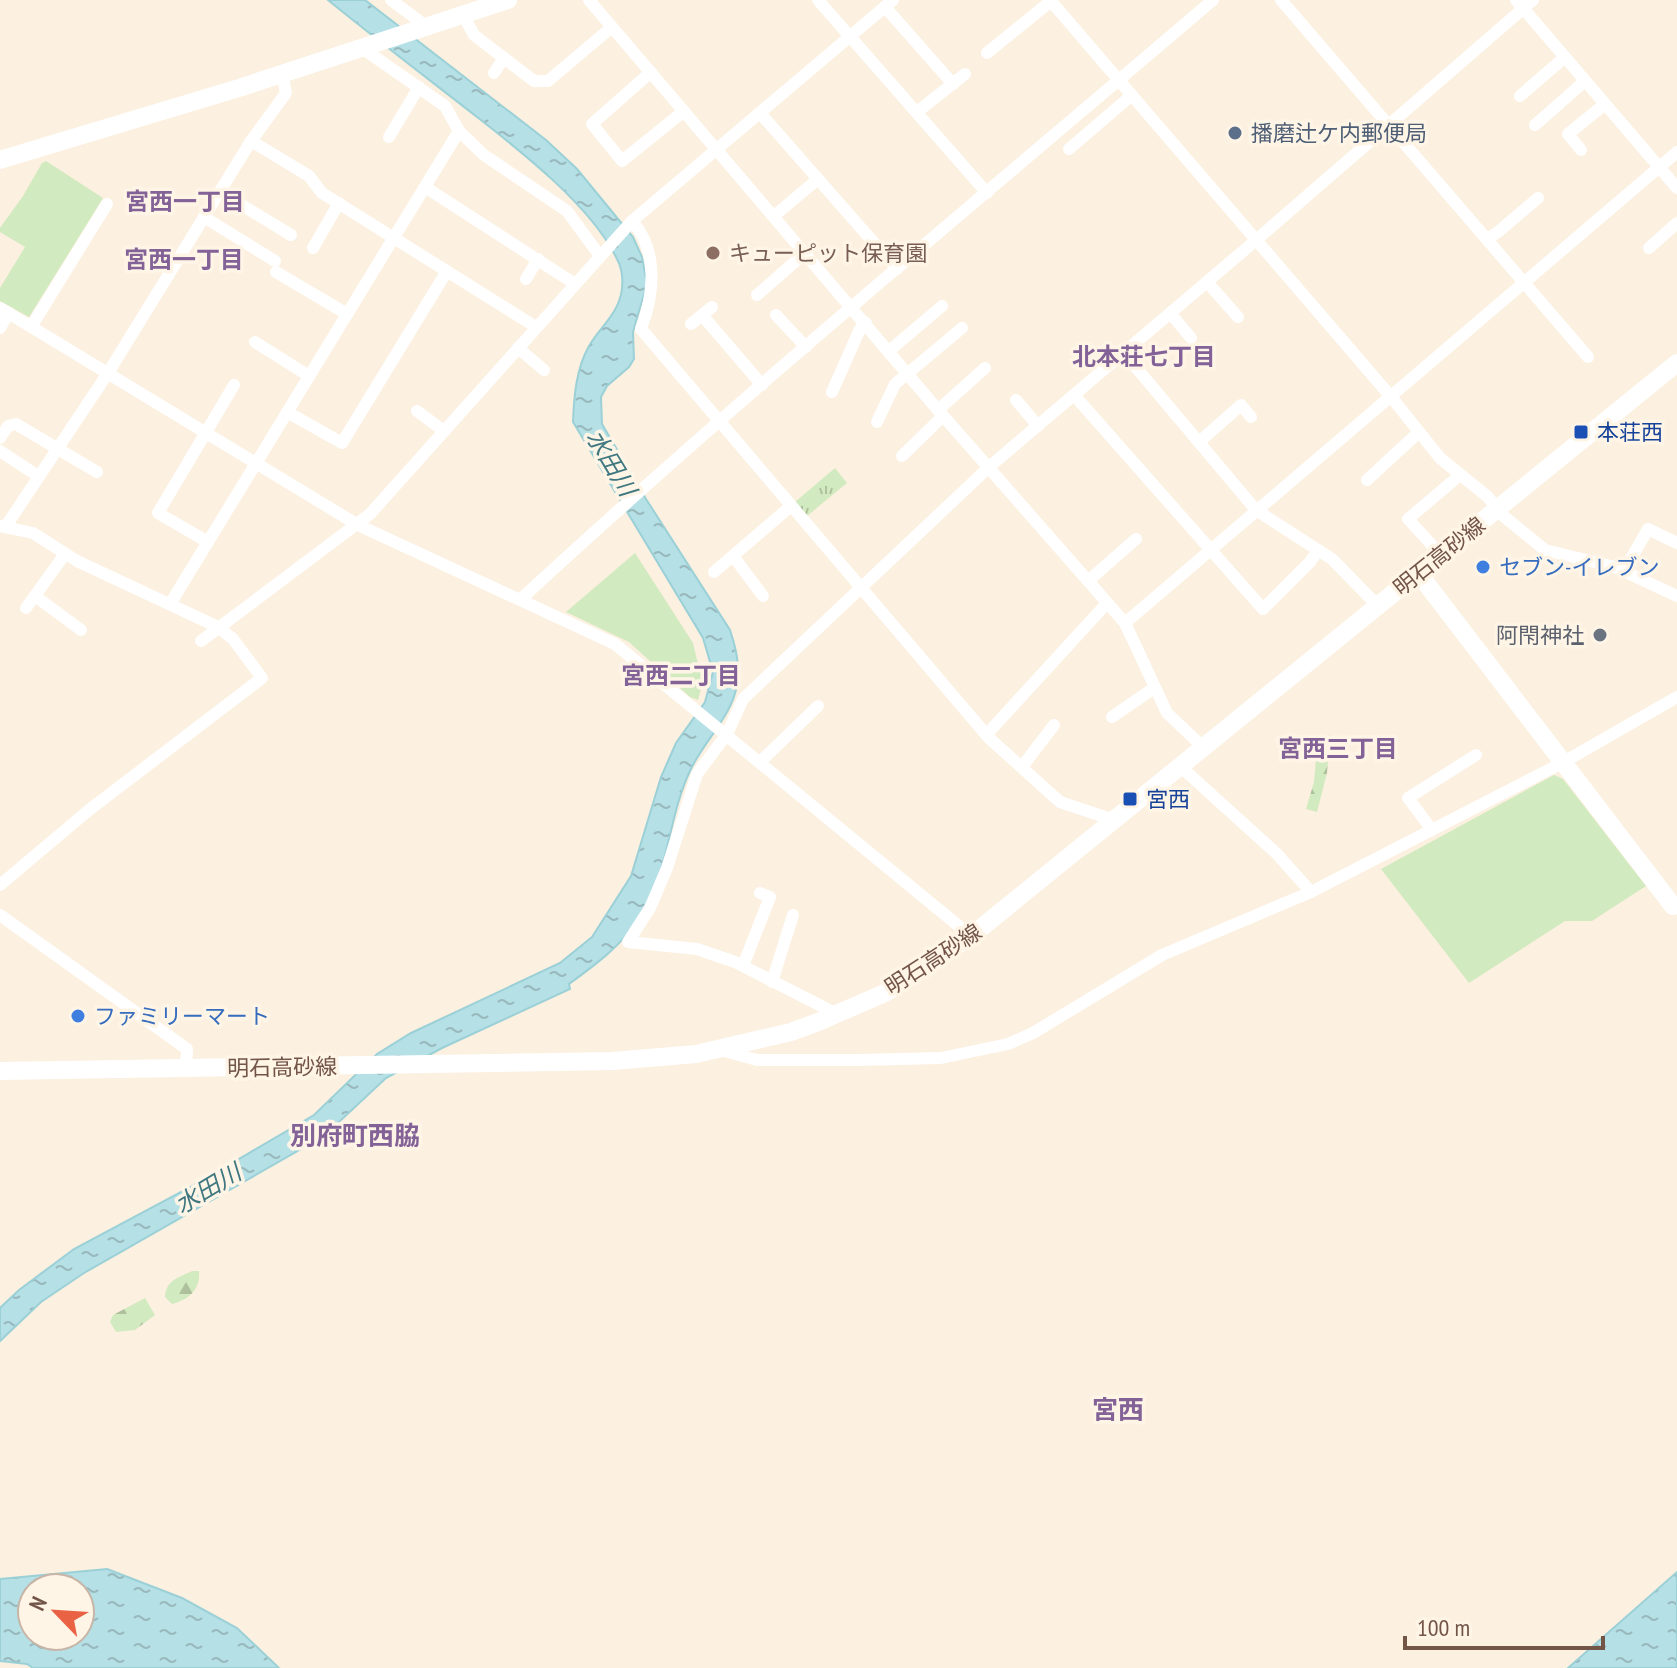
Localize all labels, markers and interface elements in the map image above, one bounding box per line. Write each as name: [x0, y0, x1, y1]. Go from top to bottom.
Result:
place label: 播磨辻ケ内郵便局: [1251, 119, 1427, 147]
marker: 播磨辻ケ内郵便局: [1226, 124, 1244, 142]
district label: 宮西一丁目: [125, 186, 245, 217]
place label: キューピット保育園: [729, 239, 927, 267]
district label: 宮西一丁目: [124, 244, 244, 275]
marker: キューピット保育園: [704, 244, 722, 262]
district label: 北本荘七丁目: [1072, 341, 1216, 372]
place label: 本荘西: [1597, 418, 1663, 446]
marker: 本荘西: [1572, 423, 1590, 441]
water label: 水田川: [580, 424, 645, 504]
street label: 明石高砂線: [1387, 511, 1491, 601]
place label: セブン-イレブン: [1499, 553, 1659, 581]
marker: セブン-イレブン: [1474, 558, 1492, 576]
place label: 阿閇神社: [1496, 621, 1584, 649]
marker: 阿閇神社: [1591, 626, 1609, 644]
district label: 宮西二丁目: [621, 660, 741, 691]
district label: 宮西三丁目: [1278, 733, 1398, 764]
place label: 宮西: [1146, 785, 1190, 813]
marker: 宮西: [1121, 790, 1139, 808]
street label: 明石高砂線: [879, 917, 987, 1001]
place label: ファミリーマート: [94, 1002, 270, 1030]
marker: ファミリーマート: [69, 1007, 87, 1025]
street label: 明石高砂線: [227, 1052, 337, 1082]
district label: 別府町西脇: [290, 1119, 420, 1152]
water label: 水田川: [169, 1155, 249, 1220]
district label: 宮西: [1092, 1393, 1144, 1426]
north arrow: [16, 1572, 96, 1652]
text: N: [23, 1592, 53, 1615]
scale bar: [1405, 1600, 1603, 1650]
text: 100 m: [1417, 1612, 1470, 1643]

